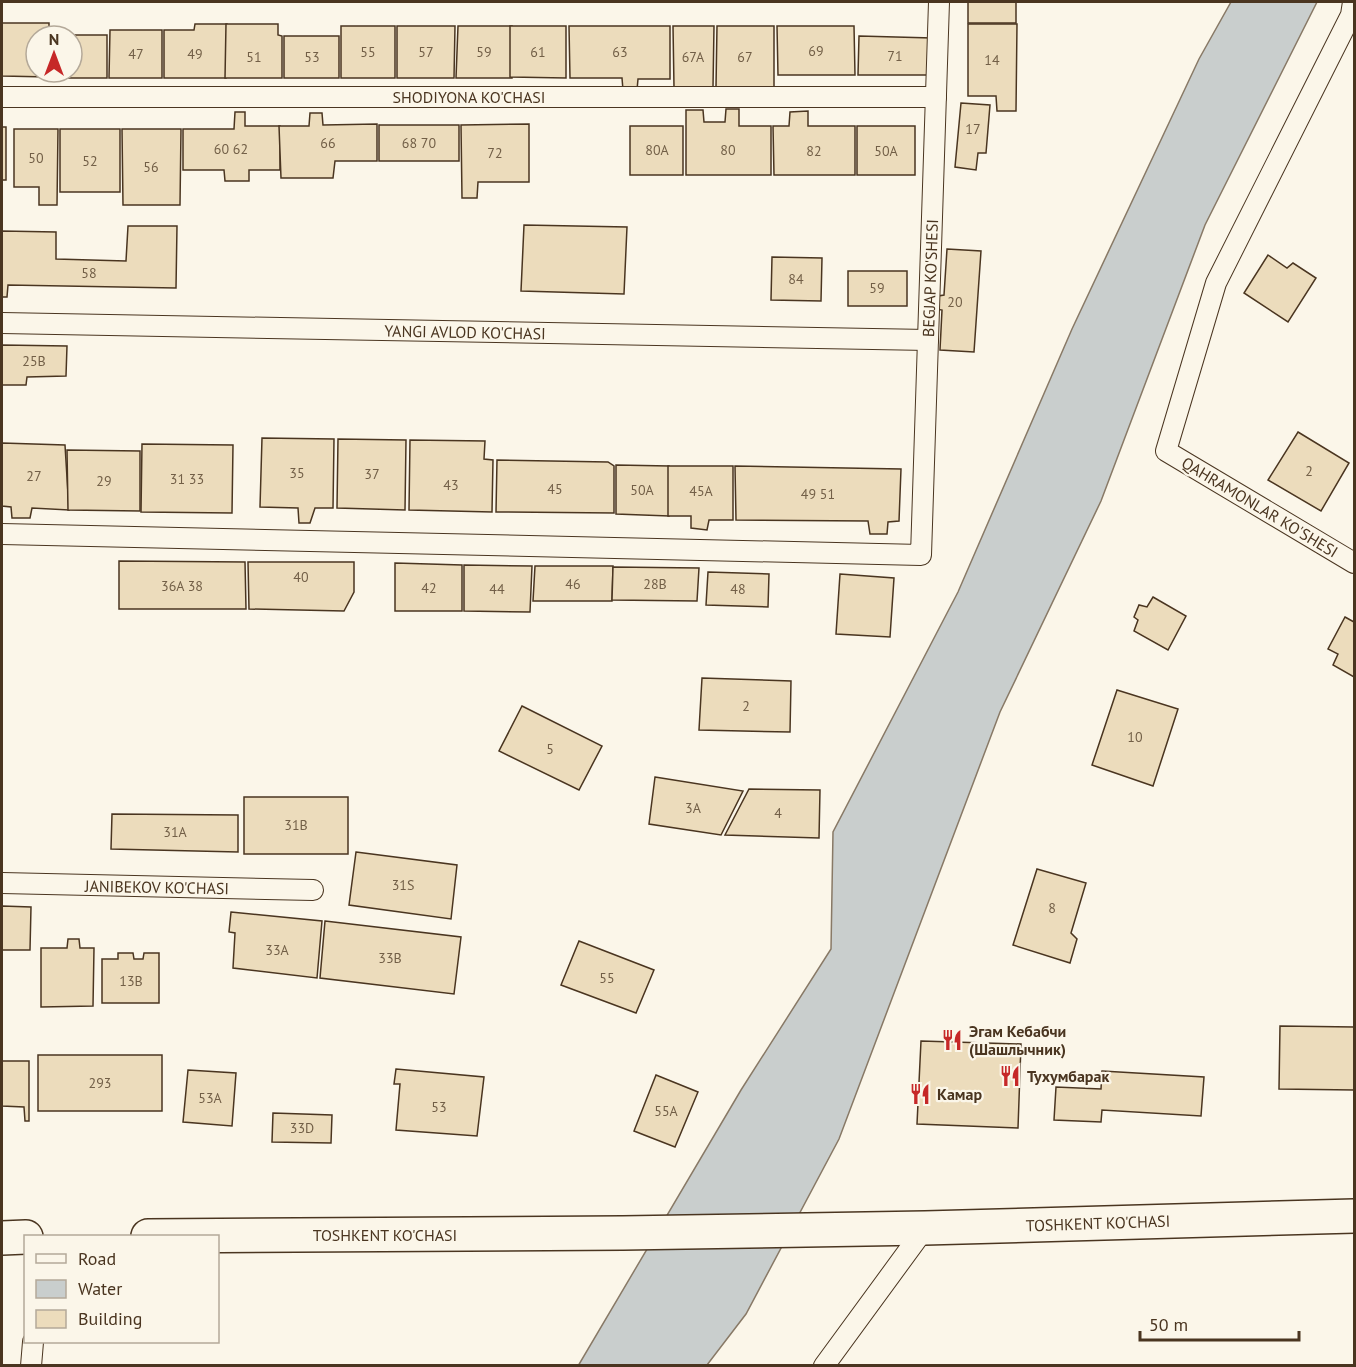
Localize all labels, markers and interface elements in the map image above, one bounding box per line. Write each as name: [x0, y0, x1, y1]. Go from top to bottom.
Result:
north arrow: [24, 24, 84, 84]
text: N: [49, 29, 59, 49]
house number: 69: [808, 42, 824, 60]
house number: 55: [360, 43, 376, 61]
house number: 57: [418, 43, 434, 61]
house number: 59: [476, 43, 492, 61]
house number: 61: [530, 43, 546, 61]
house number: 63: [612, 43, 628, 61]
house number: 47: [128, 45, 144, 63]
house number: 49: [187, 45, 203, 63]
house number: 71: [887, 47, 903, 65]
house number: 51: [246, 48, 262, 66]
house number: 53: [304, 48, 320, 66]
house number: 67A: [682, 48, 705, 66]
house number: 67: [737, 48, 753, 66]
house number: 14: [984, 51, 1000, 69]
street label: SHODIYONA KO'CHASI: [393, 87, 545, 107]
house number: 17: [965, 120, 981, 138]
house number: 66: [320, 134, 336, 152]
house number: 68 70: [402, 134, 436, 152]
house number: 60 62: [214, 140, 248, 158]
house number: 80A: [645, 141, 670, 159]
house number: 80: [720, 141, 736, 159]
house number: 82: [806, 142, 822, 160]
house number: 50A: [874, 142, 899, 160]
house number: 72: [487, 144, 503, 162]
house number: 50: [28, 149, 44, 167]
house number: 52: [82, 152, 98, 170]
house number: 56: [143, 158, 159, 176]
street label: BEGJAP KO'SHESI: [918, 219, 942, 337]
house number: 58: [81, 264, 97, 282]
house number: 84: [788, 270, 804, 288]
house number: 59: [869, 279, 885, 297]
house number: 20: [947, 293, 963, 311]
street label: YANGI AVLOD KO'CHASI: [384, 321, 546, 343]
house number: 25B: [22, 352, 46, 370]
street label: QAHRAMONLAR KO'SHESI: [1178, 452, 1342, 562]
house number: 2: [1305, 462, 1313, 480]
house number: 35: [289, 464, 305, 482]
house number: 37: [364, 465, 380, 483]
house number: 27: [26, 467, 42, 485]
house number: 31 33: [170, 470, 204, 488]
house number: 29: [96, 472, 112, 490]
house number: 43: [443, 476, 459, 494]
house number: 45: [547, 480, 563, 498]
house number: 50A: [630, 481, 655, 499]
house number: 45A: [689, 482, 714, 500]
house number: 49 51: [801, 485, 835, 503]
house number: 40: [293, 568, 309, 586]
house number: 46: [565, 575, 581, 593]
house number: 28B: [643, 575, 667, 593]
house number: 36A 38: [161, 577, 203, 595]
house number: 42: [421, 579, 437, 597]
house number: 44: [489, 580, 505, 598]
house number: 48: [730, 580, 746, 598]
house number: 2: [742, 697, 750, 715]
house number: 10: [1127, 728, 1143, 746]
house number: 5: [546, 740, 554, 758]
house number: 3A: [685, 799, 702, 817]
house number: 4: [774, 804, 782, 822]
house number: 31B: [284, 816, 308, 834]
house number: 31A: [163, 823, 188, 841]
street label: JANIBEKOV KO'CHASI: [84, 876, 229, 898]
house number: 31S: [392, 876, 414, 894]
house number: 8: [1048, 899, 1056, 917]
house number: 33A: [265, 941, 290, 959]
house number: 33B: [378, 949, 402, 967]
house number: 55: [599, 969, 615, 987]
house number: 13B: [119, 972, 143, 990]
place label: Эгам Кебабчи (Шашлычник): [969, 1021, 1066, 1059]
restaurant icon: Эгам Кебабчи (Шашлычник): [940, 1028, 964, 1052]
restaurant icon: Тухумбарак: [998, 1064, 1022, 1088]
place label: Тухумбарак: [1027, 1066, 1109, 1086]
house number: 293: [89, 1074, 111, 1092]
restaurant icon: Камар: [908, 1082, 932, 1106]
place label: Камар: [937, 1084, 982, 1104]
house number: 53A: [198, 1089, 223, 1107]
house number: 53: [431, 1098, 447, 1116]
house number: 55A: [654, 1102, 679, 1120]
house number: 33D: [290, 1119, 314, 1137]
street label: TOSHKENT KO'CHASI: [1025, 1210, 1171, 1236]
street label: TOSHKENT KO'CHASI: [313, 1225, 457, 1245]
legend: [24, 1235, 219, 1343]
text: Road: [78, 1247, 116, 1270]
text: Water: [78, 1277, 122, 1300]
scale bar: [1140, 1304, 1299, 1342]
text: Building: [78, 1307, 142, 1330]
text: 50 m: [1149, 1313, 1188, 1336]

